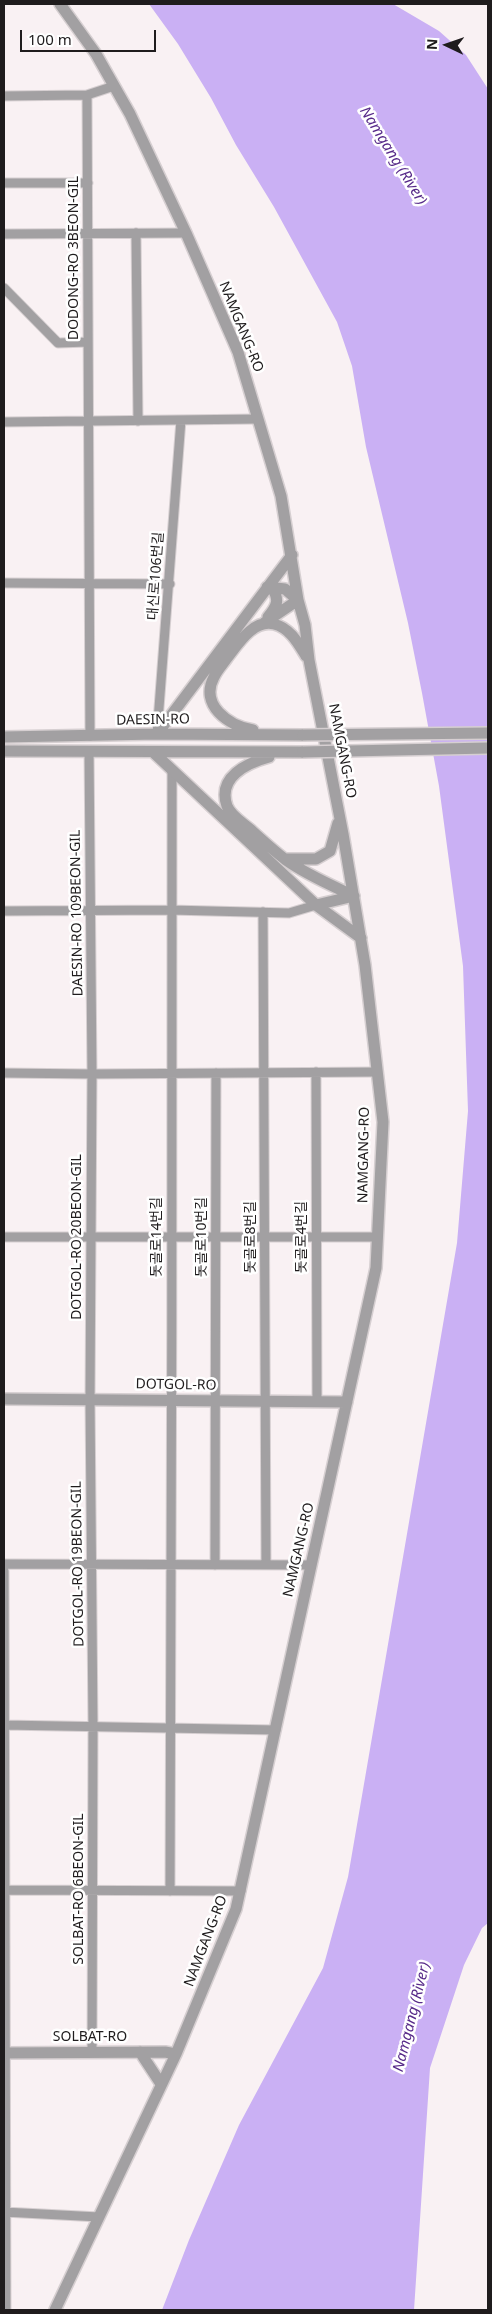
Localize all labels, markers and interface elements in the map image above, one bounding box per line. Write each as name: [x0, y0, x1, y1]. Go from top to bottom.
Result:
scale bar: [22, 20, 159, 52]
north arrow: [422, 20, 472, 70]
text: 100 m: [28, 29, 72, 49]
text: N: [422, 38, 441, 50]
water label: Namgang (River): [356, 104, 430, 208]
street label: DODONG-RO 3BEON-GIL: [66, 176, 82, 340]
street label: NAMGANG-RO: [215, 279, 267, 375]
street label: 대신로106번길: [145, 531, 167, 621]
street label: NAMGANG-RO: [325, 702, 359, 800]
street label: DAESIN-RO: [116, 711, 190, 729]
street label: DAESIN-RO 109BEON-GIL: [67, 829, 87, 997]
street label: NAMGANG-RO: [355, 1107, 373, 1203]
street label: DOTGOL-RO 20BEON-GIL: [69, 1154, 85, 1320]
street label: 돗골로14번길: [149, 1197, 165, 1277]
street label: 돗골로10번길: [194, 1197, 210, 1277]
street label: 돗골로8번길: [243, 1201, 259, 1273]
street label: 돗골로4번길: [294, 1201, 310, 1273]
street label: DOTGOL-RO: [135, 1376, 217, 1394]
street label: DOTGOL-RO 19BEON-GIL: [68, 1481, 88, 1647]
street label: NAMGANG-RO: [280, 1501, 318, 1599]
street label: SOLBAT-RO 6BEON-GIL: [71, 1813, 87, 1965]
street label: NAMGANG-RO: [181, 1893, 231, 1989]
water label: Namgang (River): [390, 1960, 434, 2074]
street label: SOLBAT-RO: [53, 2029, 127, 2045]

